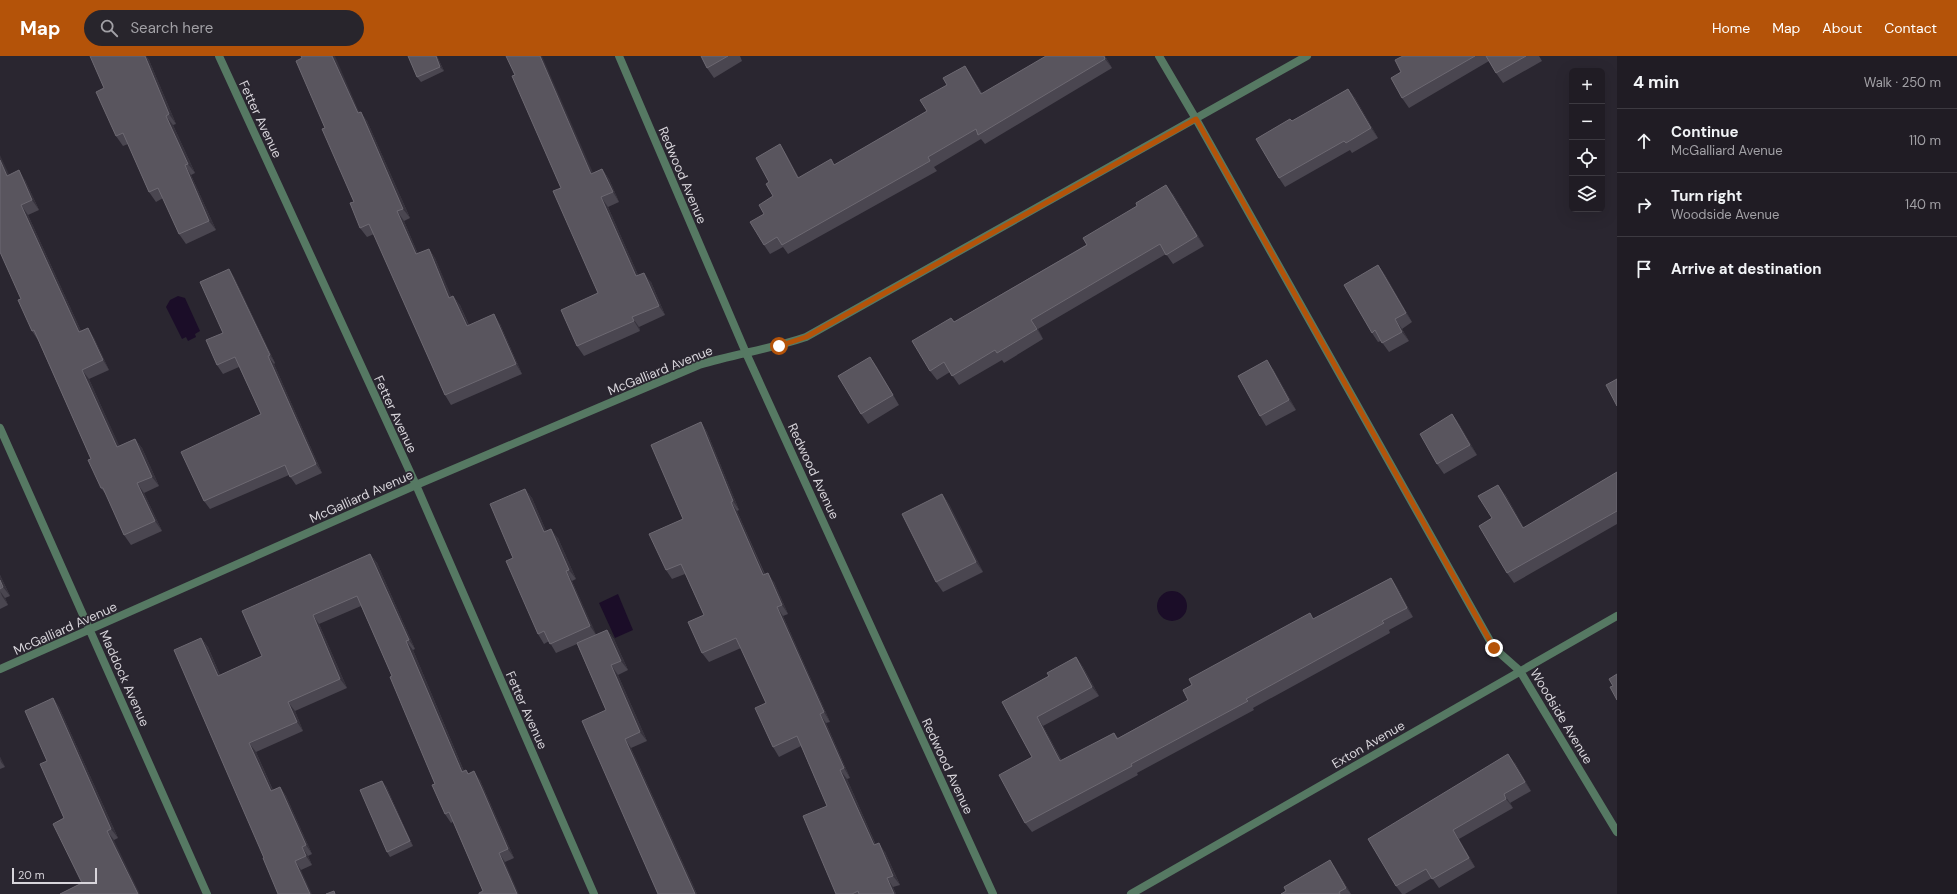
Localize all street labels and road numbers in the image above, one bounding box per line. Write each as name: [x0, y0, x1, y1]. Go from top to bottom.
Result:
street label: Fetter Avenue: [235, 78, 286, 161]
street label: Redwood Avenue: [654, 124, 711, 226]
street label: McGalliard Avenue: [605, 342, 715, 399]
street label: Fetter Avenue: [370, 373, 421, 456]
street label: Redwood Avenue: [784, 421, 843, 522]
street label: McGalliard Avenue: [307, 466, 416, 527]
street label: McGalliard Avenue: [11, 598, 120, 659]
street label: Maddock Avenue: [96, 627, 153, 729]
street label: Woodside Avenue: [1526, 665, 1597, 767]
street label: Fetter Avenue: [502, 669, 551, 752]
street label: Redwood Avenue: [918, 716, 977, 817]
street label: Exton Avenue: [1329, 717, 1408, 772]

